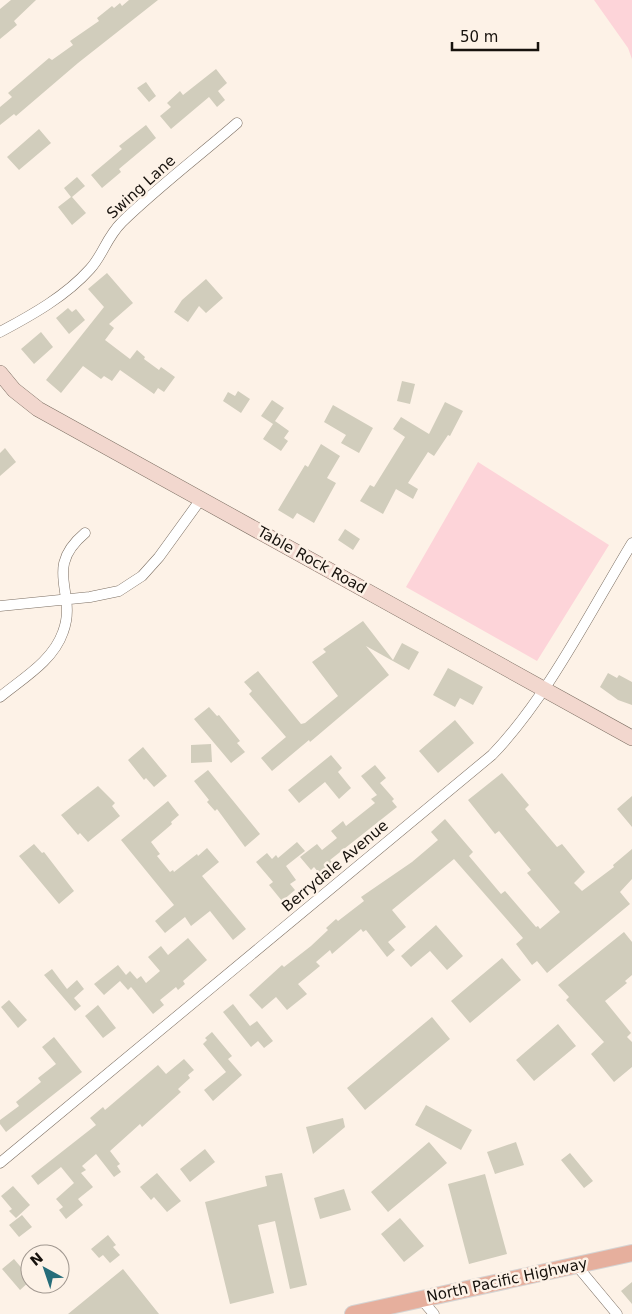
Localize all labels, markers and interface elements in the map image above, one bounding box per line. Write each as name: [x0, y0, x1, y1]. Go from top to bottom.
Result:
scale bar: [452, 20, 538, 52]
text: 50 m: [460, 28, 498, 46]
street label: Swing Lane: [103, 152, 179, 222]
street label: Table Rock Road: [253, 522, 370, 597]
street label: Berrydale Avenue: [278, 816, 392, 916]
north arrow: [20, 1244, 70, 1294]
text: N: [27, 1249, 46, 1269]
street label: North Pacific Highway: [425, 1254, 589, 1306]

